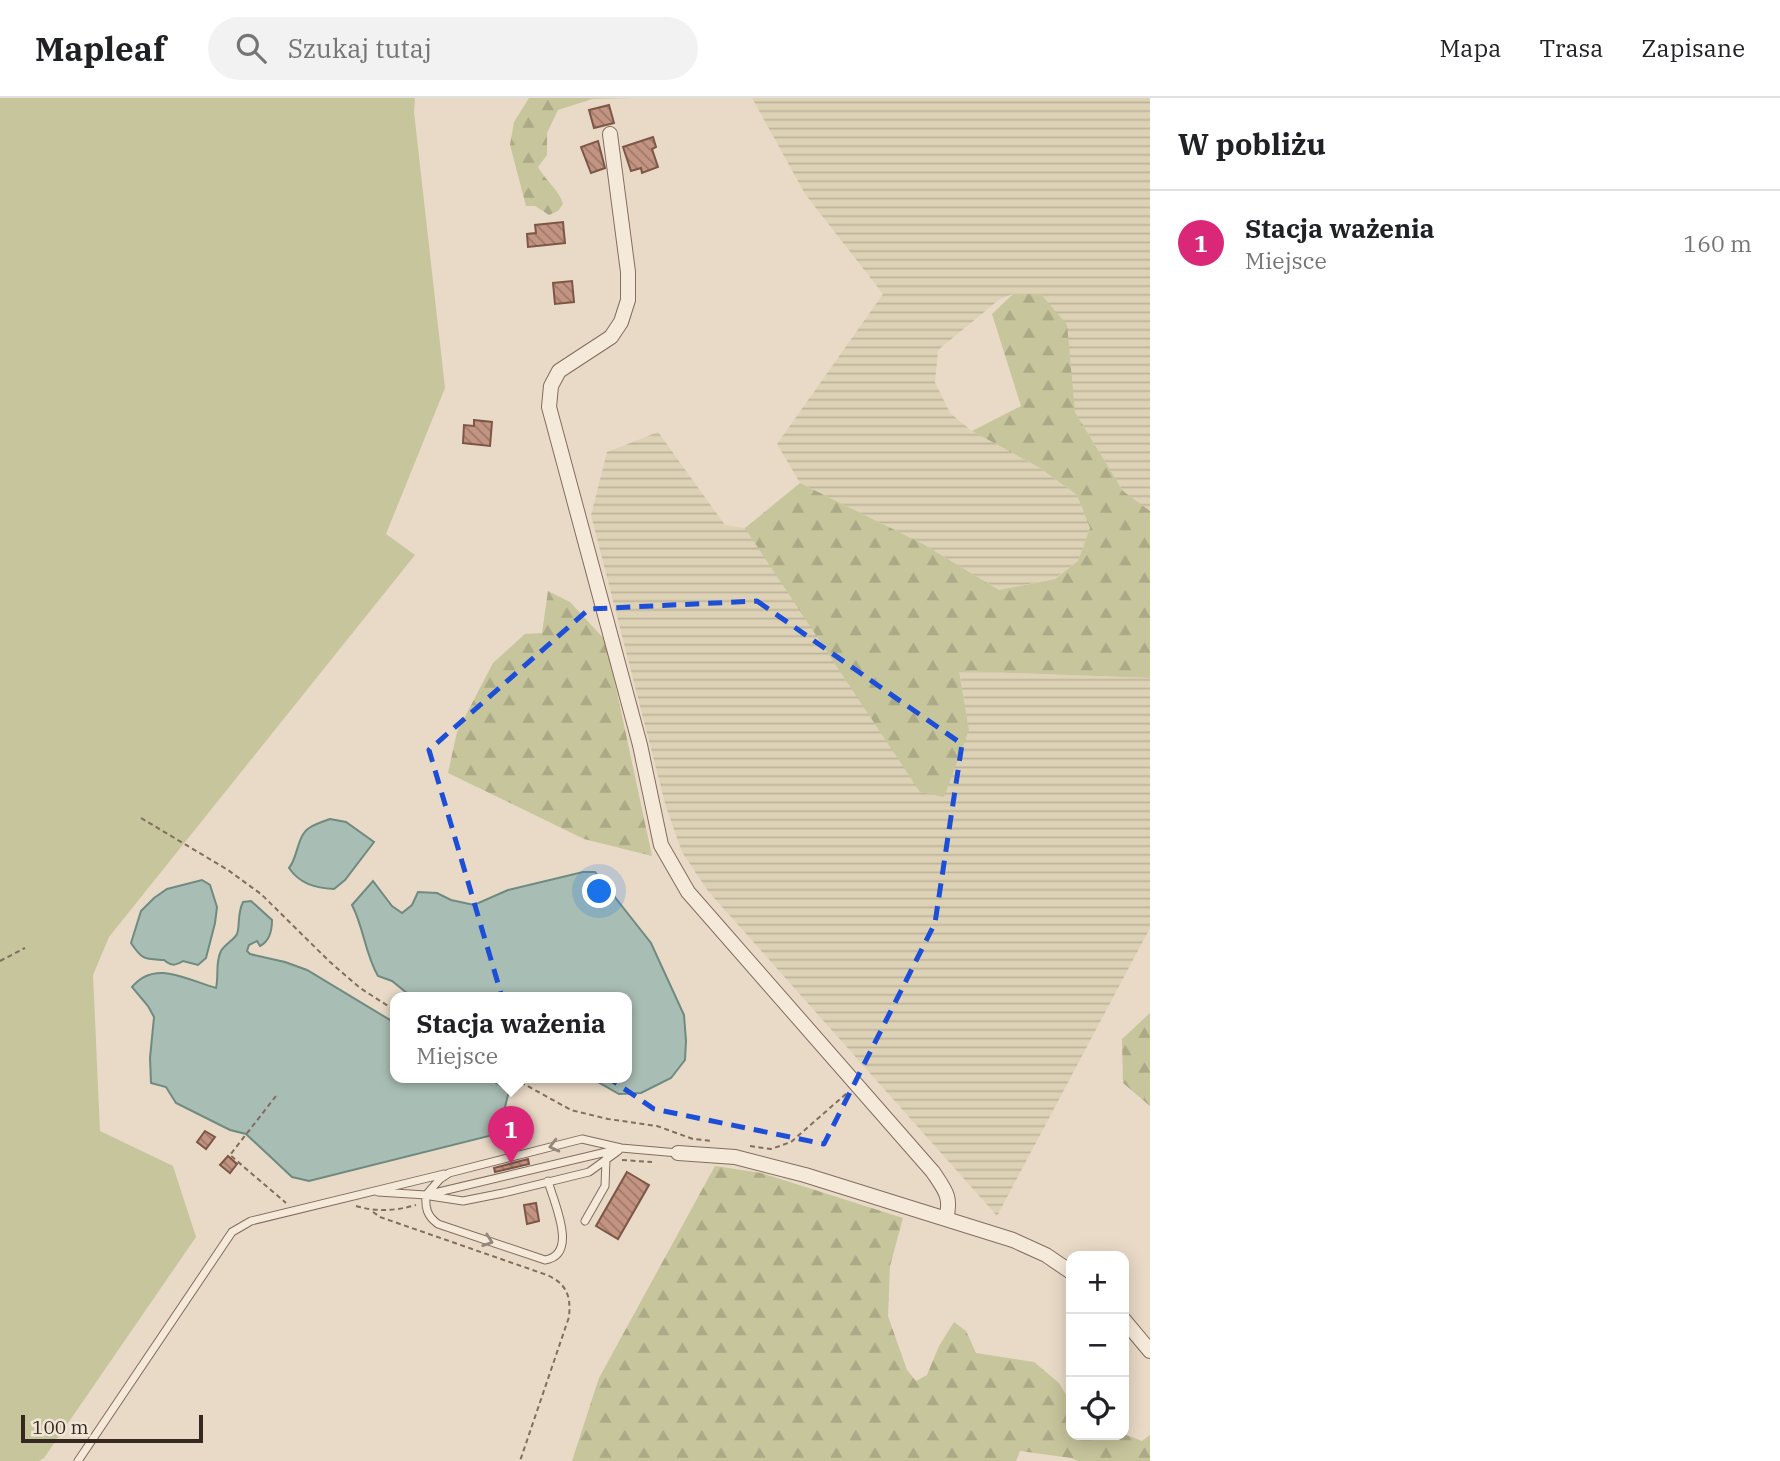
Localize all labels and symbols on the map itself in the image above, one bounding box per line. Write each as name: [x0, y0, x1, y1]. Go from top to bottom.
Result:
your location: [582, 874, 616, 908]
pin: 1: [488, 1106, 534, 1164]
one-way arrow: [549, 1138, 561, 1152]
one-way arrow: [481, 1233, 494, 1247]
scale bar: [21, 1412, 203, 1444]

